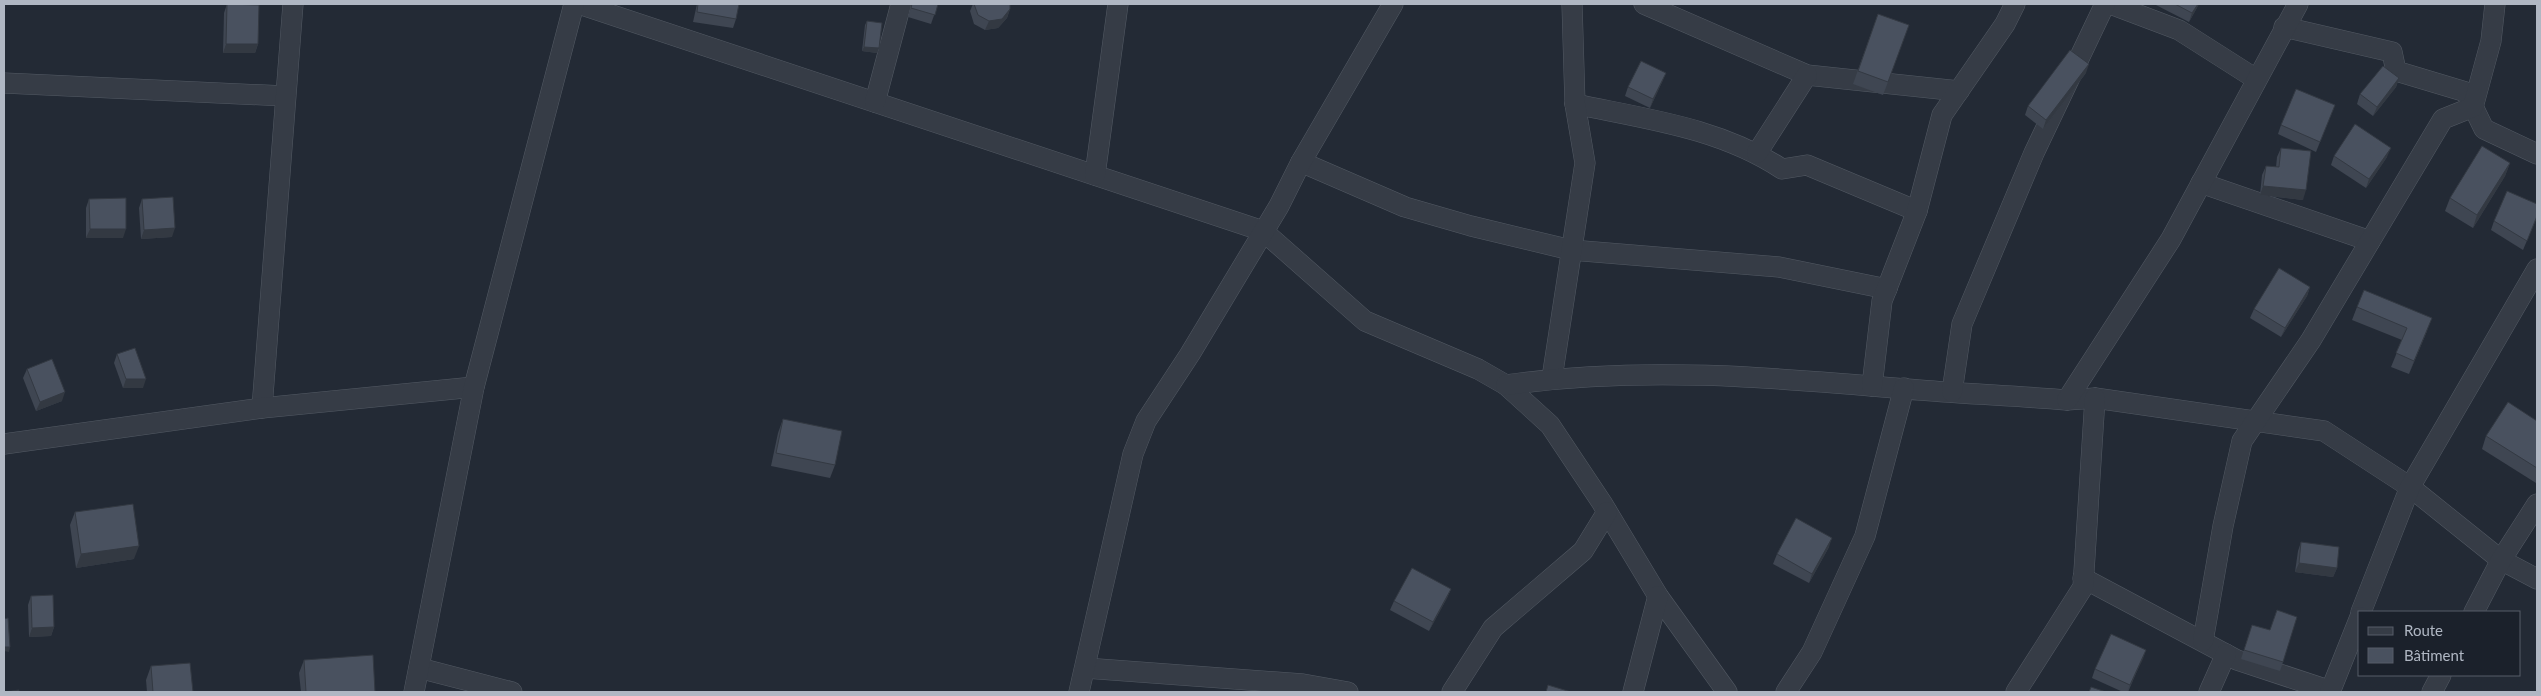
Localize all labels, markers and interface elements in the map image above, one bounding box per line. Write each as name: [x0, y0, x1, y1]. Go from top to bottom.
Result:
legend: [2358, 611, 2521, 676]
text: Route: [2404, 621, 2443, 639]
text: Bâtiment: [2404, 646, 2465, 664]

